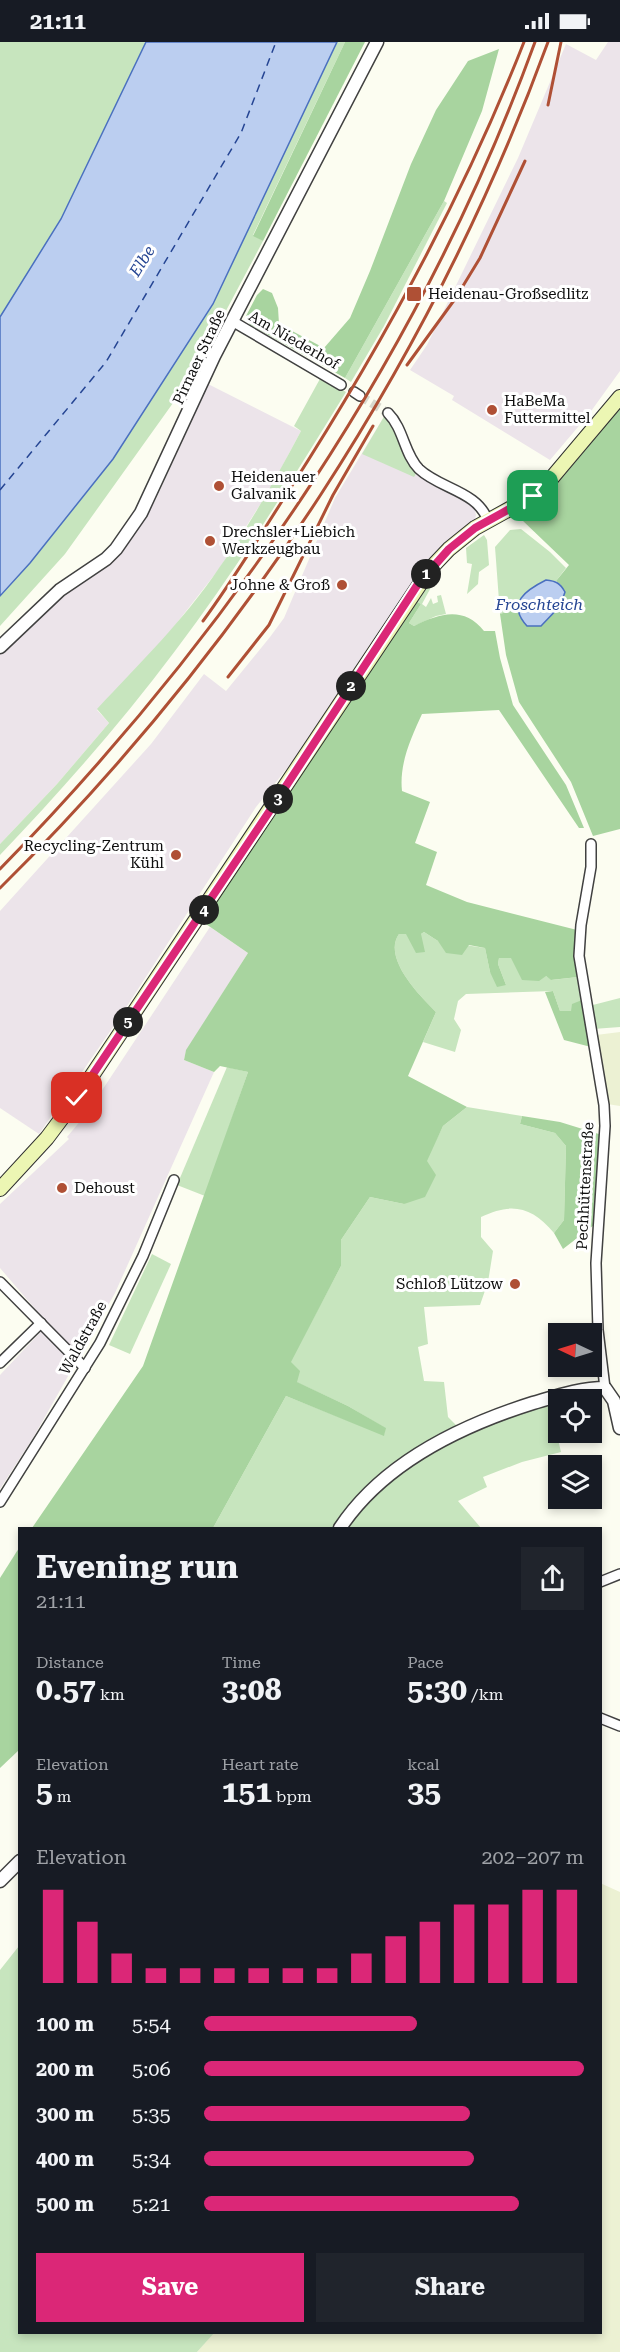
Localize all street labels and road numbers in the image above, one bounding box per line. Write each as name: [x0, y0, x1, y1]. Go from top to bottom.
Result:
street label: Pirnaer Straße: [169, 306, 229, 408]
street label: Am Niederhof: [245, 307, 344, 374]
street label: Pechhüttenstraße: [573, 1122, 597, 1250]
street label: Waldstraße: [55, 1298, 111, 1378]

